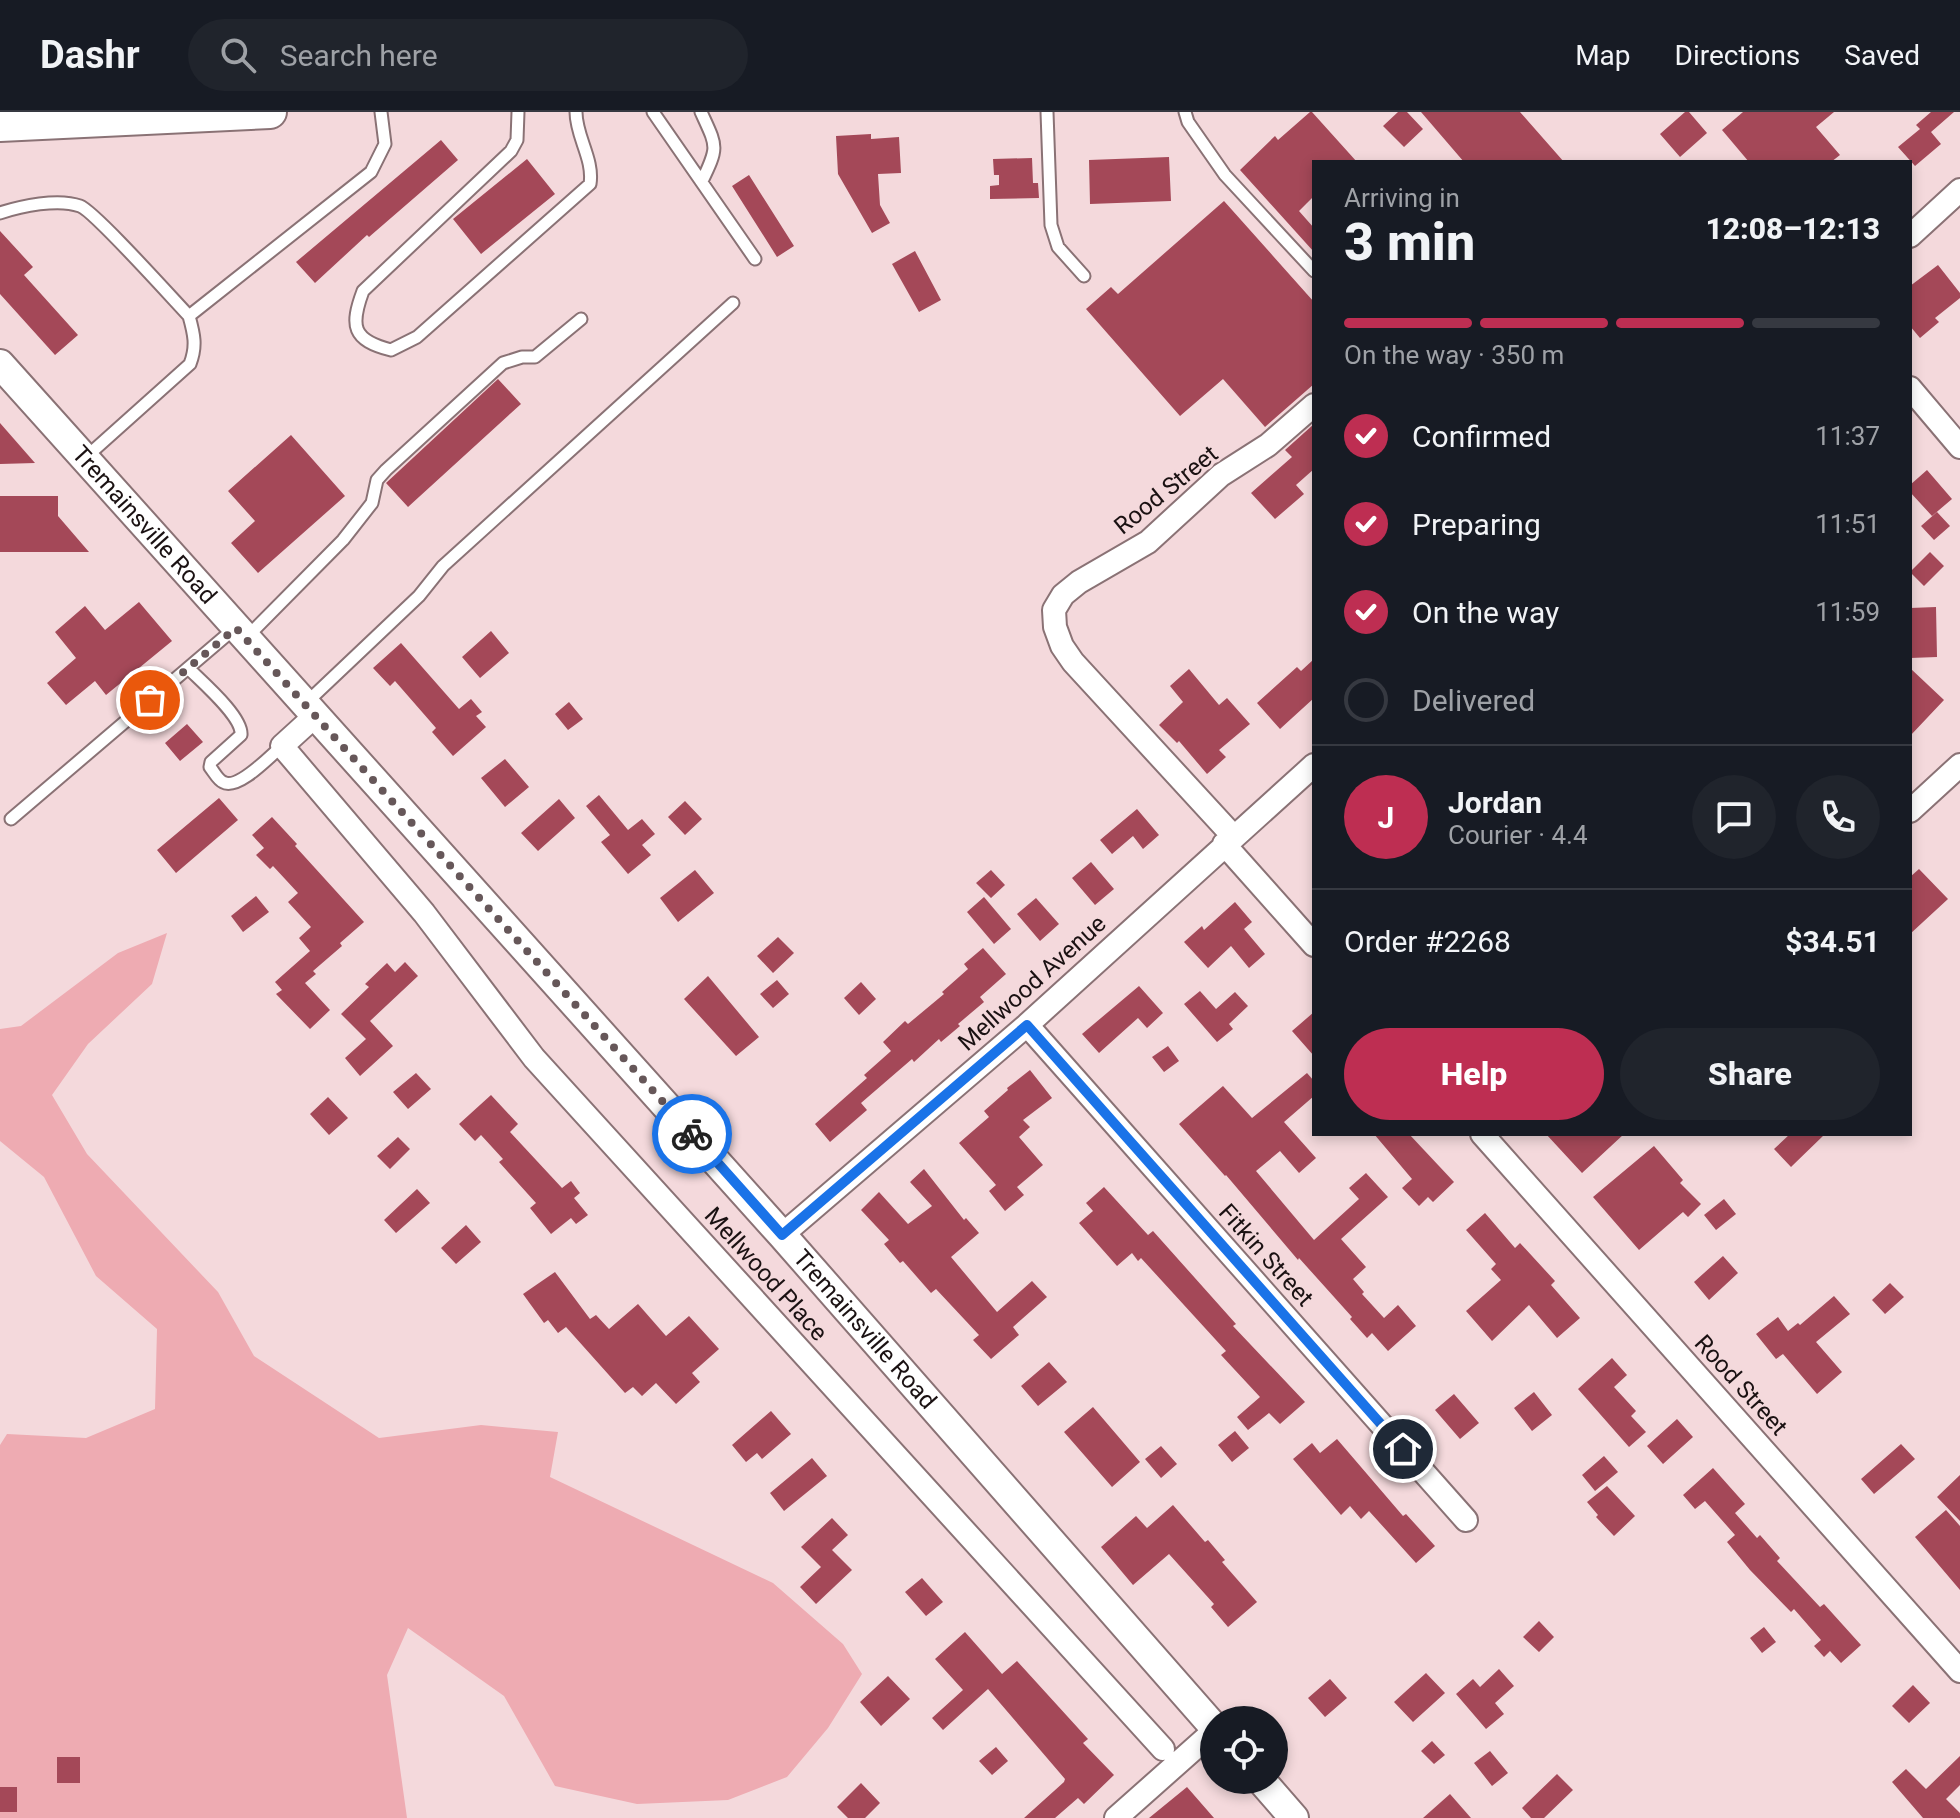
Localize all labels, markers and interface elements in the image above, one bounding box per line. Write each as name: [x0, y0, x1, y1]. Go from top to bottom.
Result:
search box: [188, 19, 748, 91]
text: Dashr: [40, 33, 140, 77]
icon: search: [216, 33, 260, 77]
text: Search here: [280, 38, 438, 73]
text: Map: [1575, 39, 1631, 72]
text: Directions: [1675, 39, 1800, 72]
text: Saved: [1844, 39, 1920, 72]
text: Arriving in: [1344, 183, 1460, 213]
text: 12:08–12:13: [1705, 211, 1880, 246]
text: 3 min: [1344, 212, 1475, 273]
text: On the way · 350 m: [1344, 340, 1564, 370]
icon: check: [1344, 414, 1388, 458]
text: Confirmed: [1412, 419, 1551, 454]
text: 11:37: [1815, 421, 1880, 451]
street label: Tremainsville Road: [66, 440, 222, 609]
street label: Rood Street: [1109, 440, 1223, 540]
icon: check: [1344, 502, 1388, 546]
text: Preparing: [1412, 507, 1541, 542]
text: 11:51: [1815, 509, 1880, 539]
icon: check: [1344, 590, 1388, 634]
text: On the way: [1412, 595, 1559, 630]
text: 11:59: [1815, 597, 1880, 627]
pin: [116, 666, 184, 734]
icon: bag: [128, 678, 172, 722]
text: Delivered: [1412, 683, 1535, 718]
button: chat: [1692, 775, 1776, 859]
button: phone: [1796, 775, 1880, 859]
text: Jordan: [1448, 785, 1542, 820]
text: J: [1378, 800, 1394, 835]
text: Courier · 4.4: [1448, 820, 1588, 850]
street label: Mellwood Avenue: [953, 909, 1111, 1057]
text: Order #2268: [1344, 924, 1511, 959]
text: $34.51: [1785, 924, 1880, 959]
button: Help: [1344, 1028, 1604, 1120]
button: Share: [1620, 1028, 1880, 1120]
courier: [652, 1094, 732, 1174]
icon: bike: [670, 1112, 714, 1156]
street label: Fitkin Street: [1213, 1198, 1319, 1312]
street label: Mellwood Place: [699, 1202, 833, 1346]
street label: Tremainsville Road: [787, 1244, 942, 1415]
street label: Rood Street: [1689, 1329, 1793, 1441]
pin: [1369, 1415, 1437, 1483]
icon: home: [1381, 1427, 1425, 1471]
map controls: [1200, 1706, 1288, 1794]
button: locate: [1200, 1706, 1288, 1794]

